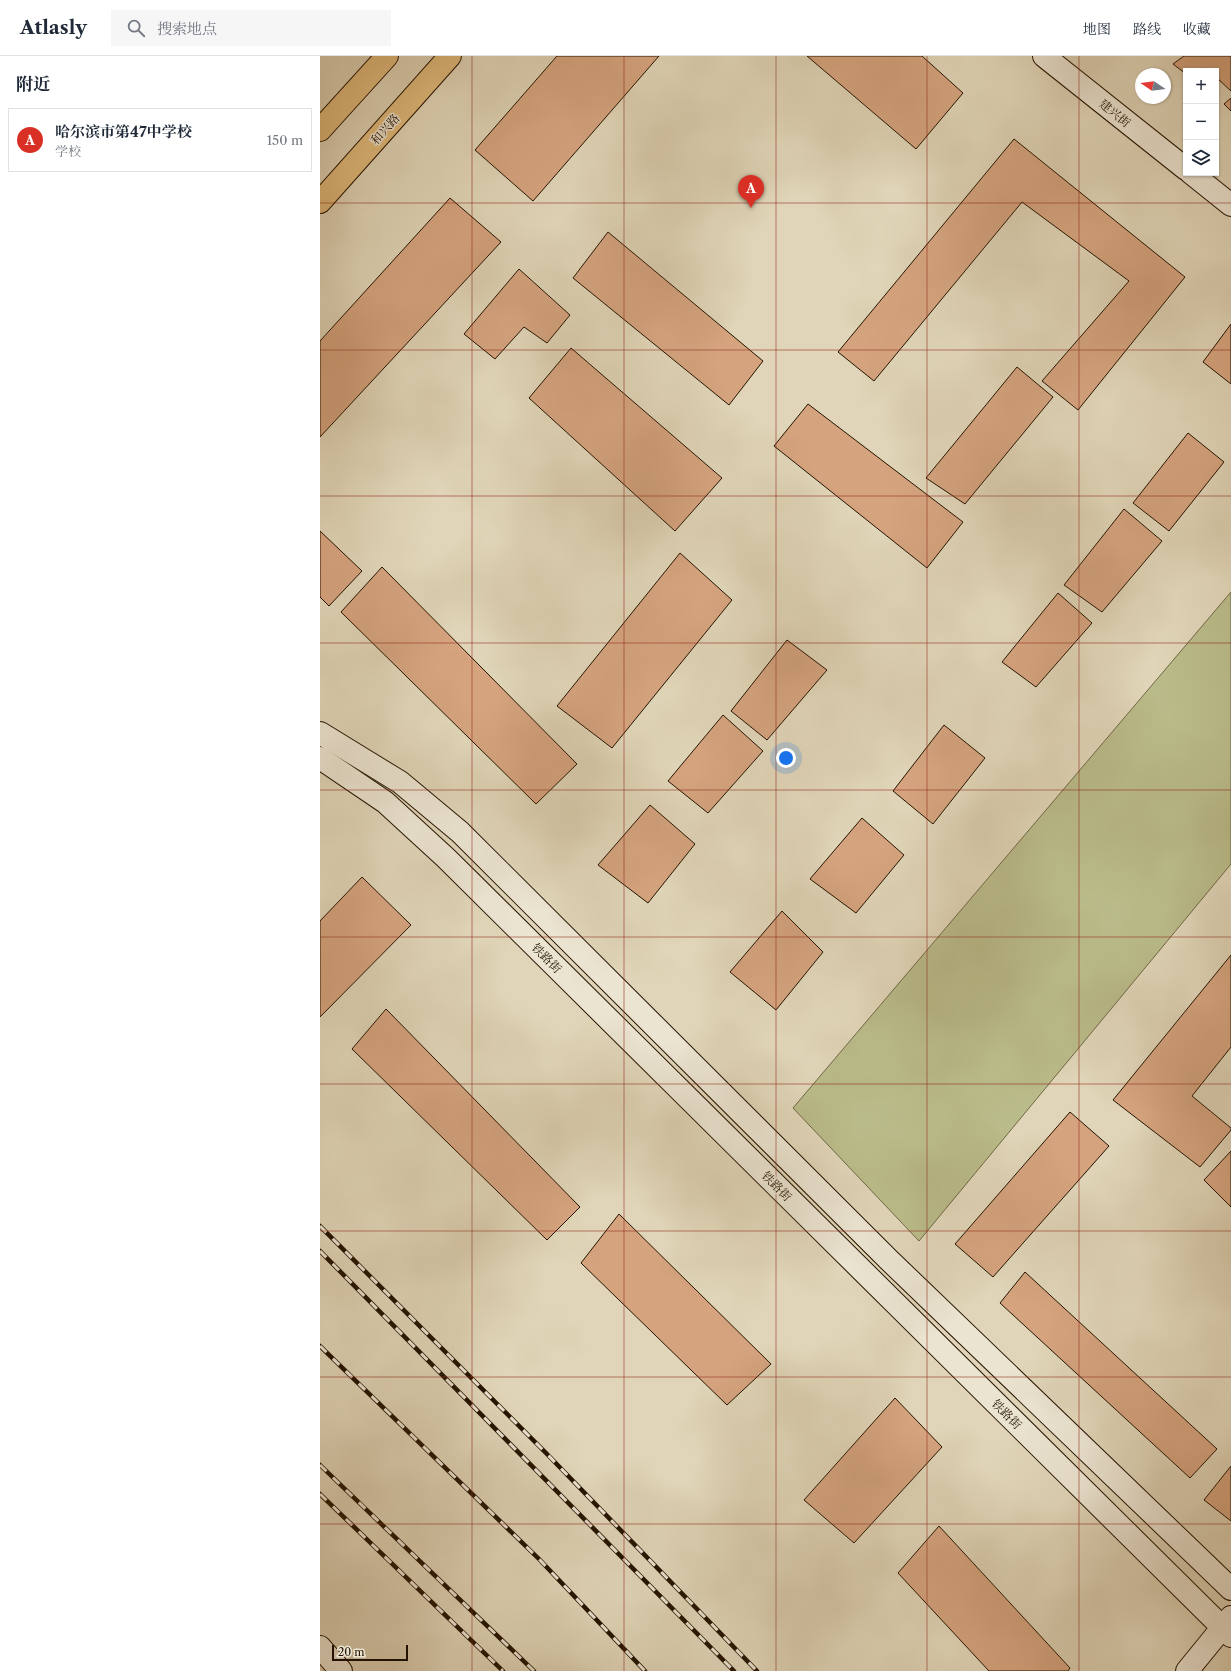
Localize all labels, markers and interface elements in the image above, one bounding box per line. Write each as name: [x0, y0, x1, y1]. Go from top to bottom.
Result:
search box: [111, 10, 391, 46]
text: Atlasly: [20, 16, 87, 39]
icon: search: [125, 17, 147, 39]
text: 搜索地点: [157, 19, 217, 38]
text: 地图: [1083, 20, 1111, 38]
text: 路线: [1133, 20, 1161, 38]
text: 收藏: [1183, 20, 1211, 38]
north arrow: [1135, 68, 1171, 104]
map controls: [1183, 68, 1219, 176]
button: +: [1183, 68, 1219, 104]
text: 附近: [16, 74, 50, 94]
street label: 建兴街: [1096, 96, 1134, 131]
button: −: [1183, 104, 1219, 140]
street label: 和兴路: [367, 111, 403, 147]
text: 哈尔滨市第47中学校: [55, 122, 192, 141]
text: A: [25, 132, 35, 148]
text: 150 m: [267, 132, 303, 148]
button: layers: [1183, 140, 1219, 176]
text: 学校: [55, 143, 81, 159]
pin: A: [738, 175, 764, 208]
your location: [776, 748, 796, 768]
street label: 铁路街: [529, 940, 566, 977]
street label: 铁路街: [759, 1168, 796, 1205]
street label: 铁路街: [989, 1396, 1026, 1433]
scale bar: [332, 1643, 408, 1662]
text: 20 m: [338, 1645, 364, 1659]

